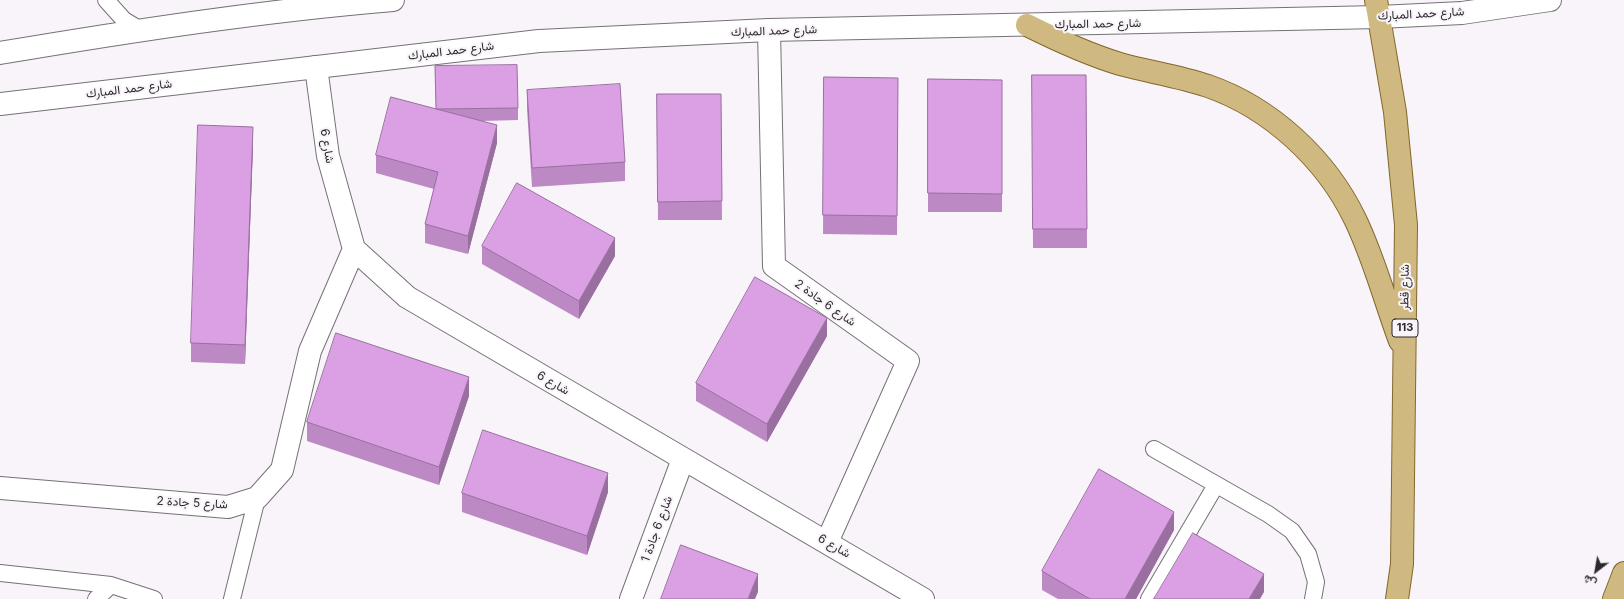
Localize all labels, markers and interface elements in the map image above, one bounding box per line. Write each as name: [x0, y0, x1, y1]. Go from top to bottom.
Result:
street label: شارع حمد المبارك: [1377, 5, 1465, 23]
street label: شارع حمد المبارك: [1055, 16, 1141, 32]
street label: شارع حمد المبارك: [731, 22, 817, 40]
street label: شارع حمد المبارك: [407, 39, 495, 63]
street label: شارع حمد المبارك: [85, 77, 173, 101]
street label: شارع 6: [317, 128, 337, 164]
street label: شارع قطر: [1397, 264, 1413, 310]
street label: شارع 6 جادة 2: [792, 277, 858, 329]
road number: 113: [1392, 319, 1418, 337]
street label: شارع 6: [534, 368, 572, 398]
street label: شارع 5 جادة 2: [156, 494, 228, 512]
street label: شارع 6 جادة 1: [638, 494, 676, 564]
street label: شارع 6: [815, 531, 853, 561]
north arrow: [1576, 551, 1616, 591]
text: ش: [1581, 572, 1599, 591]

